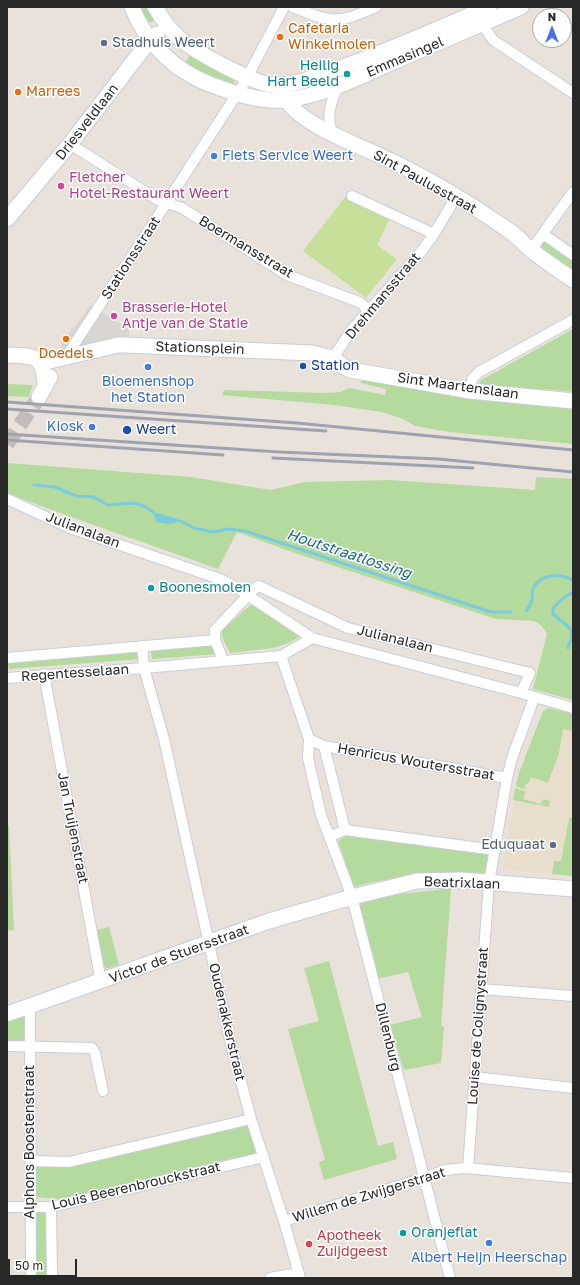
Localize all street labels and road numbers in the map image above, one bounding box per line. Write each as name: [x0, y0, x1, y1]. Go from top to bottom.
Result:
street label: Emmasingel: [364, 33, 446, 81]
street label: Driesveldlaan: [52, 81, 122, 163]
street label: Sint Paulusstraat: [370, 147, 480, 217]
street label: Boermansstraat: [196, 212, 296, 282]
street label: Stationsstraat: [98, 213, 164, 303]
street label: Drehmansstraat: [342, 249, 424, 343]
street label: Stationsplein: [155, 338, 245, 358]
street label: Sint Maartenslaan: [396, 369, 520, 403]
street label: Julianalaan: [44, 508, 122, 552]
street label: Julianalaan: [355, 621, 435, 657]
street label: Regentesselaan: [20, 661, 130, 685]
street label: Henricus Woutersstraat: [336, 740, 496, 784]
street label: Jan Truijenstraat: [54, 771, 92, 885]
street label: Beatrixlaan: [423, 873, 501, 893]
street label: Victor de Stuersstraat: [107, 921, 251, 987]
street label: Louise de Colignystraat: [464, 946, 492, 1106]
street label: Oudenakkerstraat: [205, 961, 249, 1083]
street label: Dillenburg: [371, 1001, 405, 1073]
street label: Alphons Boostenstraat: [22, 1065, 38, 1219]
street label: Louis Beerenbrouckstraat: [50, 1158, 222, 1214]
street label: Willem de Zwijgerstraat: [291, 1164, 447, 1226]

